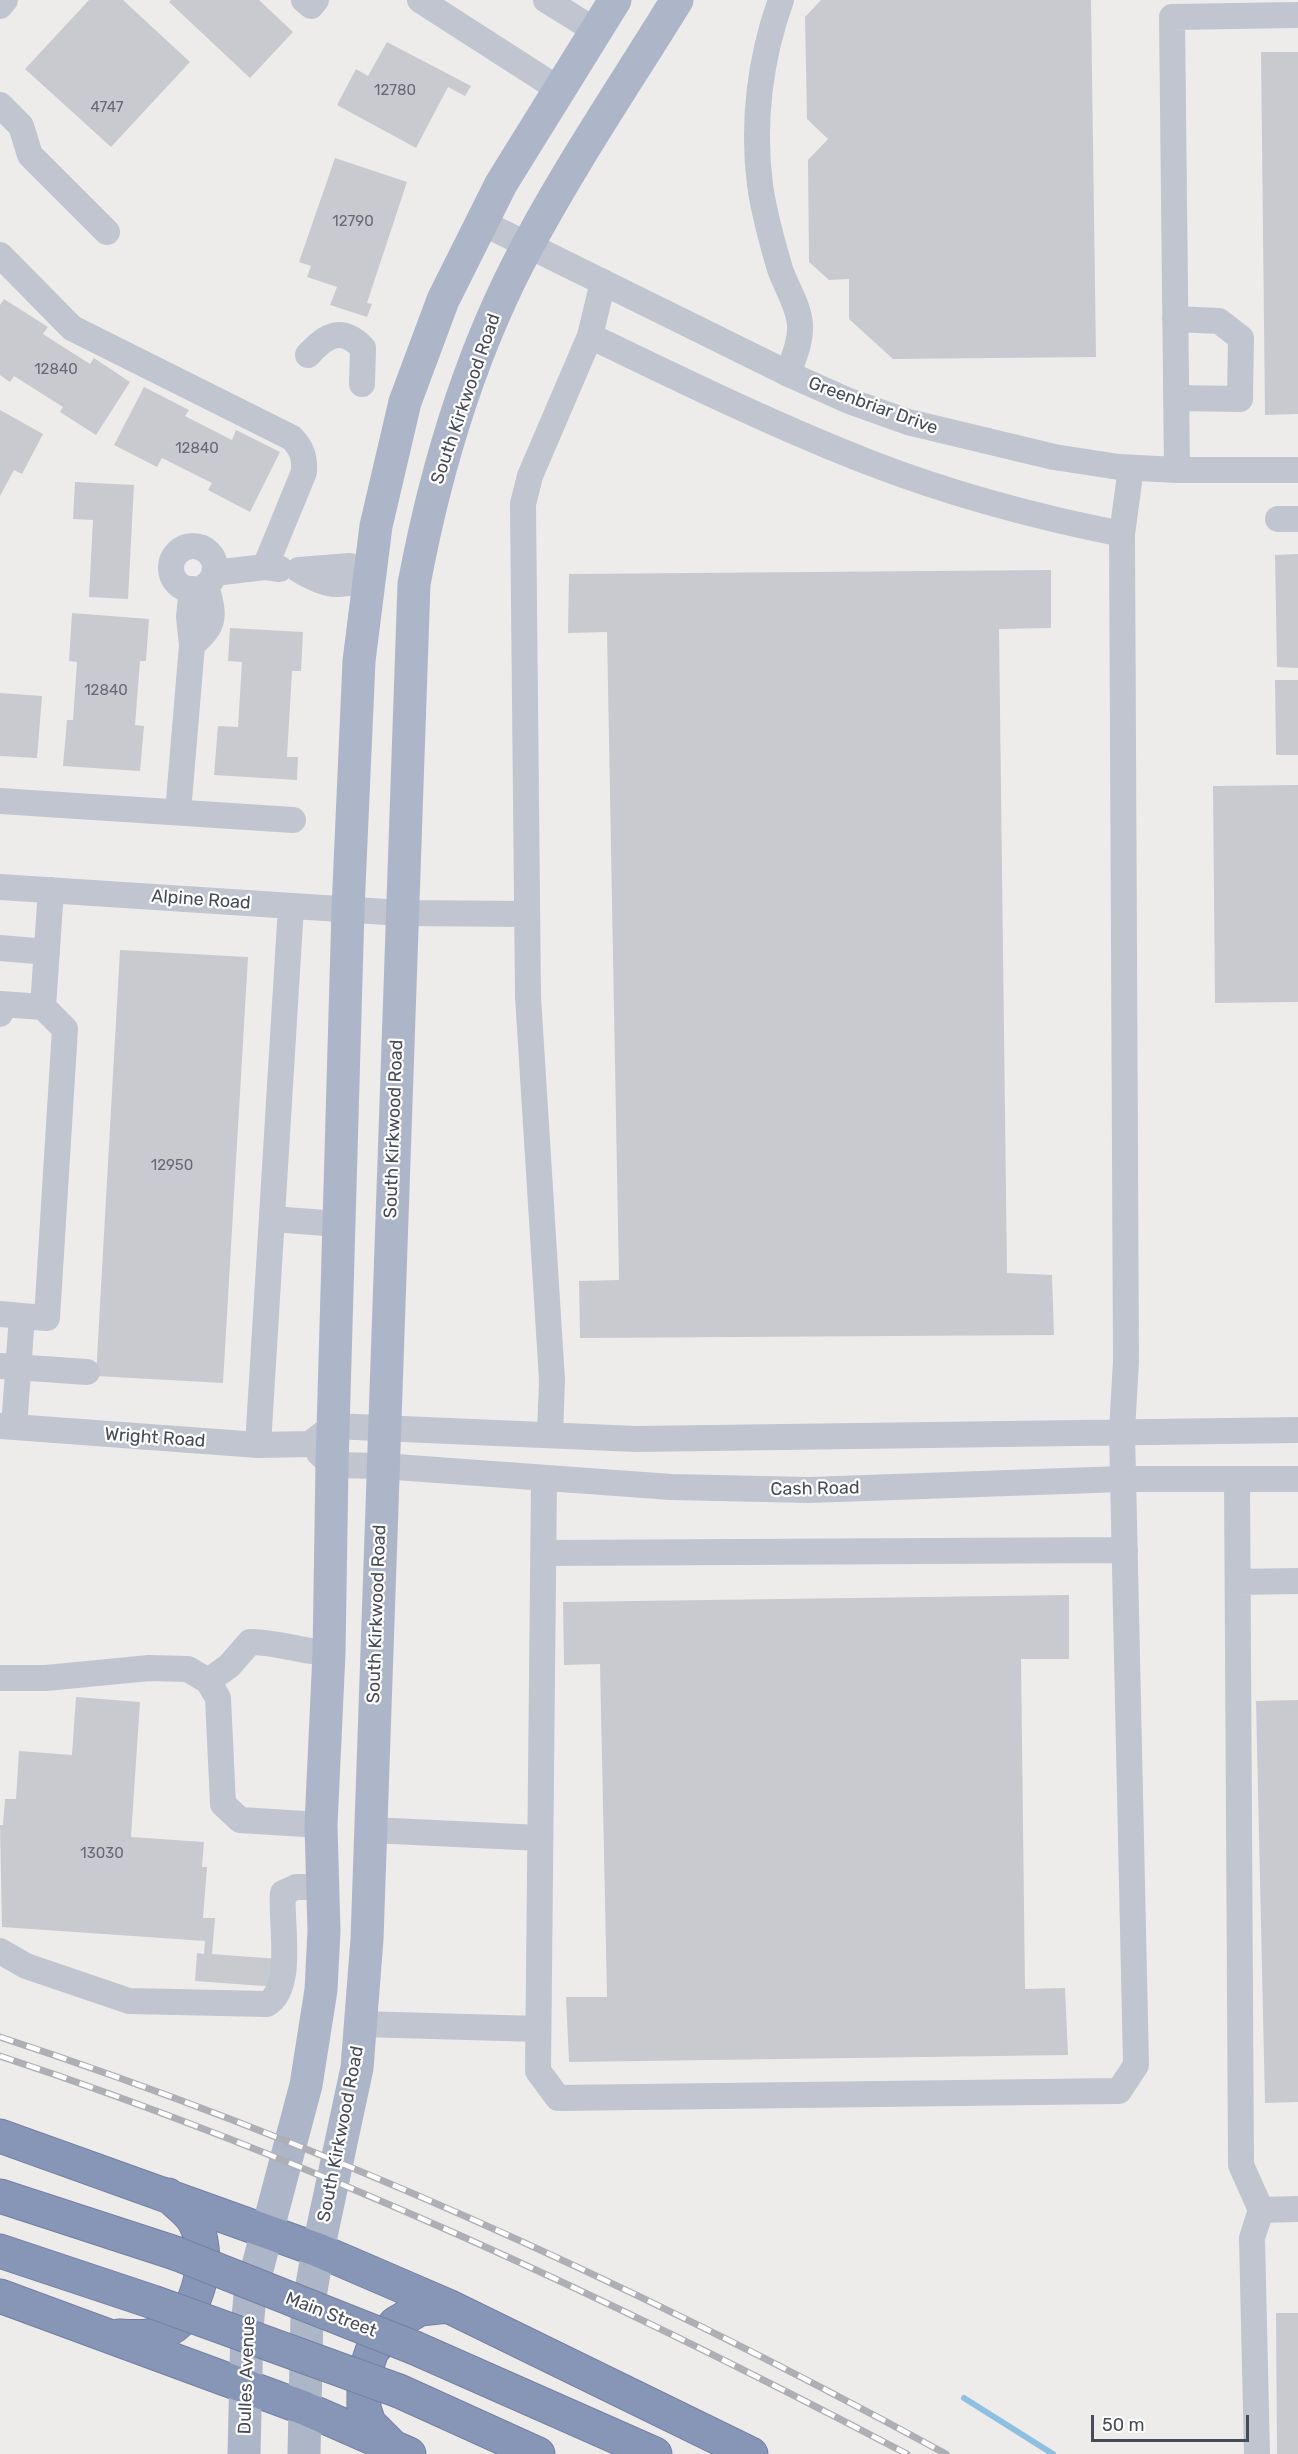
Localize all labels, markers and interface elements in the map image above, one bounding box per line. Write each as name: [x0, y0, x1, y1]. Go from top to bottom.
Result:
house number: 12780: [374, 82, 416, 100]
house number: 4747: [91, 99, 123, 117]
house number: 12790: [332, 213, 374, 231]
street label: South Kirkwood Road: [427, 311, 505, 487]
house number: 12840: [34, 361, 78, 379]
street label: Greenbriar Drive: [805, 373, 941, 439]
house number: 12840: [175, 440, 219, 458]
house number: 12840: [84, 682, 128, 700]
street label: Alpine Road: [151, 886, 251, 914]
street label: South Kirkwood Road: [380, 1039, 408, 1219]
house number: 12950: [151, 1157, 193, 1175]
street label: Wright Road: [104, 1424, 206, 1452]
street label: Cash Road: [770, 1477, 860, 1501]
street label: South Kirkwood Road: [363, 1524, 391, 1704]
house number: 13030: [80, 1845, 124, 1863]
street label: South Kirkwood Road: [313, 2044, 369, 2224]
street label: Main Street: [282, 2288, 380, 2342]
street label: Dulles Avenue: [234, 2315, 260, 2435]
scale bar: [1094, 2403, 1252, 2441]
text: 50 m: [1102, 2414, 1145, 2436]

